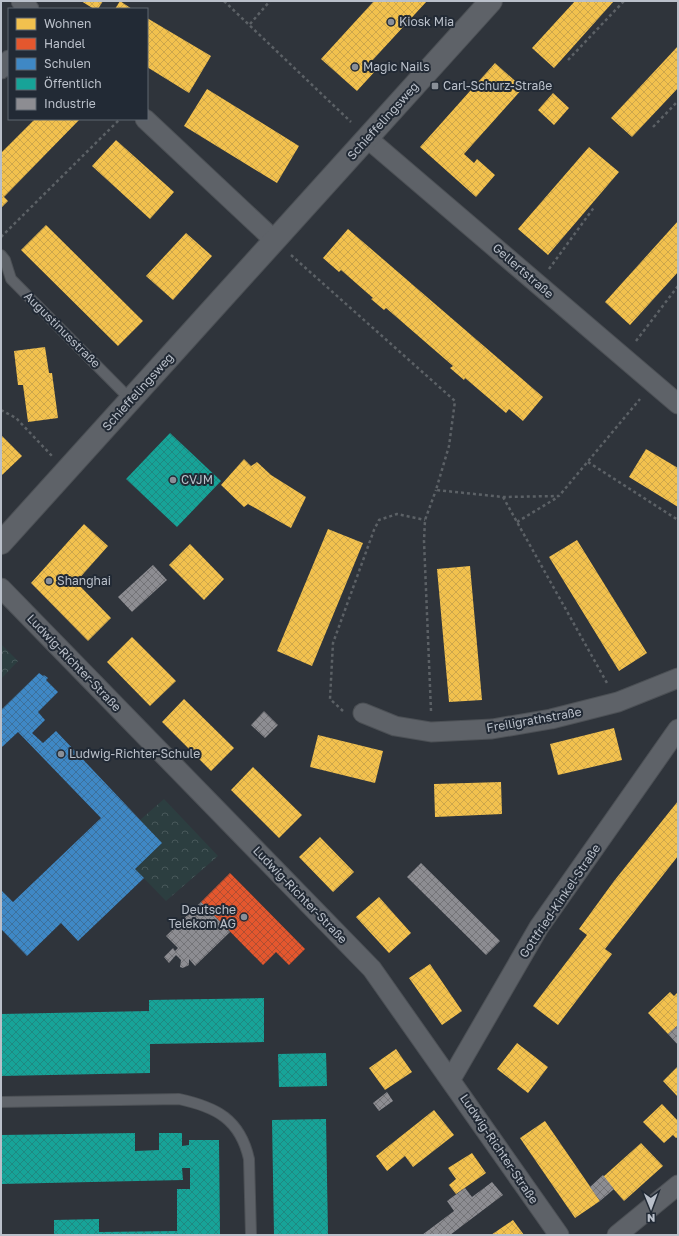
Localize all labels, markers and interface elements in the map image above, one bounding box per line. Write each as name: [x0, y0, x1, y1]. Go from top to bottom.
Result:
legend: [8, 8, 148, 120]
place label: Kiosk Mia: [399, 14, 454, 29]
text: Wohnen: [44, 16, 91, 31]
marker: Kiosk Mia: [386, 17, 396, 27]
text: Handel: [44, 36, 86, 51]
text: Schulen: [44, 56, 91, 71]
place label: Magic Nails: [363, 59, 430, 74]
marker: Magic Nails: [350, 62, 360, 72]
text: Öffentlich: [44, 76, 102, 91]
place label: Carl-Schurz-Straße: [443, 78, 552, 93]
street label: Schieffelingsweg: [344, 79, 421, 163]
marker: Carl-Schurz-Straße: [430, 81, 440, 91]
text: Industrie: [44, 96, 96, 111]
street label: Gellertstraße: [490, 240, 557, 301]
street label: Augustinusstraße: [21, 288, 104, 371]
street label: Schieffelingsweg: [99, 350, 176, 434]
place label: CVJM: [181, 472, 213, 487]
marker: CVJM: [168, 475, 178, 485]
place label: Shanghai: [57, 573, 111, 588]
marker: Shanghai: [44, 576, 54, 586]
street label: Ludwig-Richter-Straße: [24, 611, 125, 714]
street label: Freiligrathstraße: [485, 704, 583, 735]
place label: Ludwig-Richter-Schule: [69, 746, 200, 761]
marker: Ludwig-Richter-Schule: [56, 749, 66, 759]
street label: Gottfried-Kinkel-Straße: [516, 841, 603, 961]
street label: Ludwig-Richter-Straße: [250, 843, 351, 946]
place label: Deutsche Telekom AG: [168, 902, 236, 931]
marker: Deutsche Telekom AG: [239, 912, 249, 922]
street label: Ludwig-Richter-Straße: [457, 1091, 542, 1206]
north arrow: [631, 1188, 671, 1228]
text: N: [647, 1212, 655, 1225]

